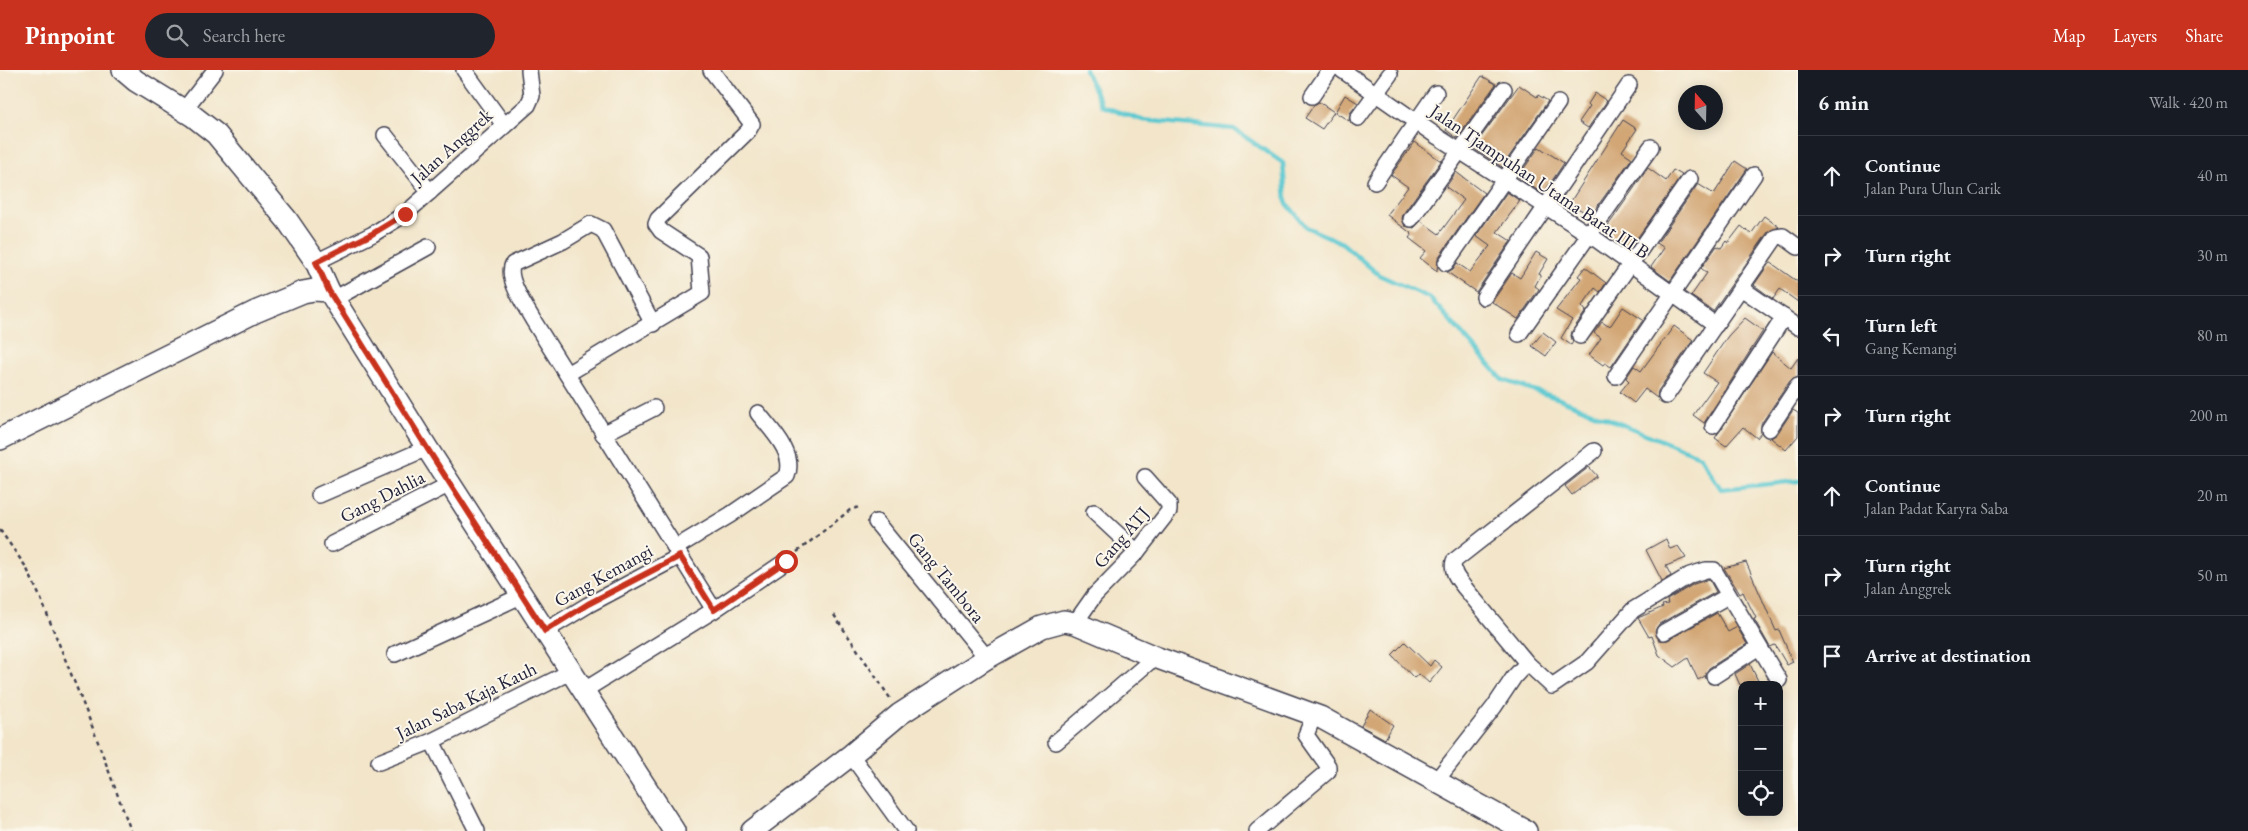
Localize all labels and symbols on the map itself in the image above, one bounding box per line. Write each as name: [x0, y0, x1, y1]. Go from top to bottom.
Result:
north arrow: [1678, 85, 1723, 130]
street label: Jalan Tjampuhan Utama Barat III B: [1423, 97, 1654, 264]
street label: Jalan Anggrek: [403, 102, 499, 191]
route end: [394, 203, 417, 226]
street label: Gang Dahlia: [336, 464, 429, 528]
street label: Gang ATJ: [1088, 501, 1155, 573]
street label: Gang Tambora: [902, 527, 991, 628]
street label: Gang Kemangi: [549, 538, 657, 613]
route start: [775, 550, 798, 573]
street label: Jalan Saba Kaja Kauh: [390, 655, 541, 746]

